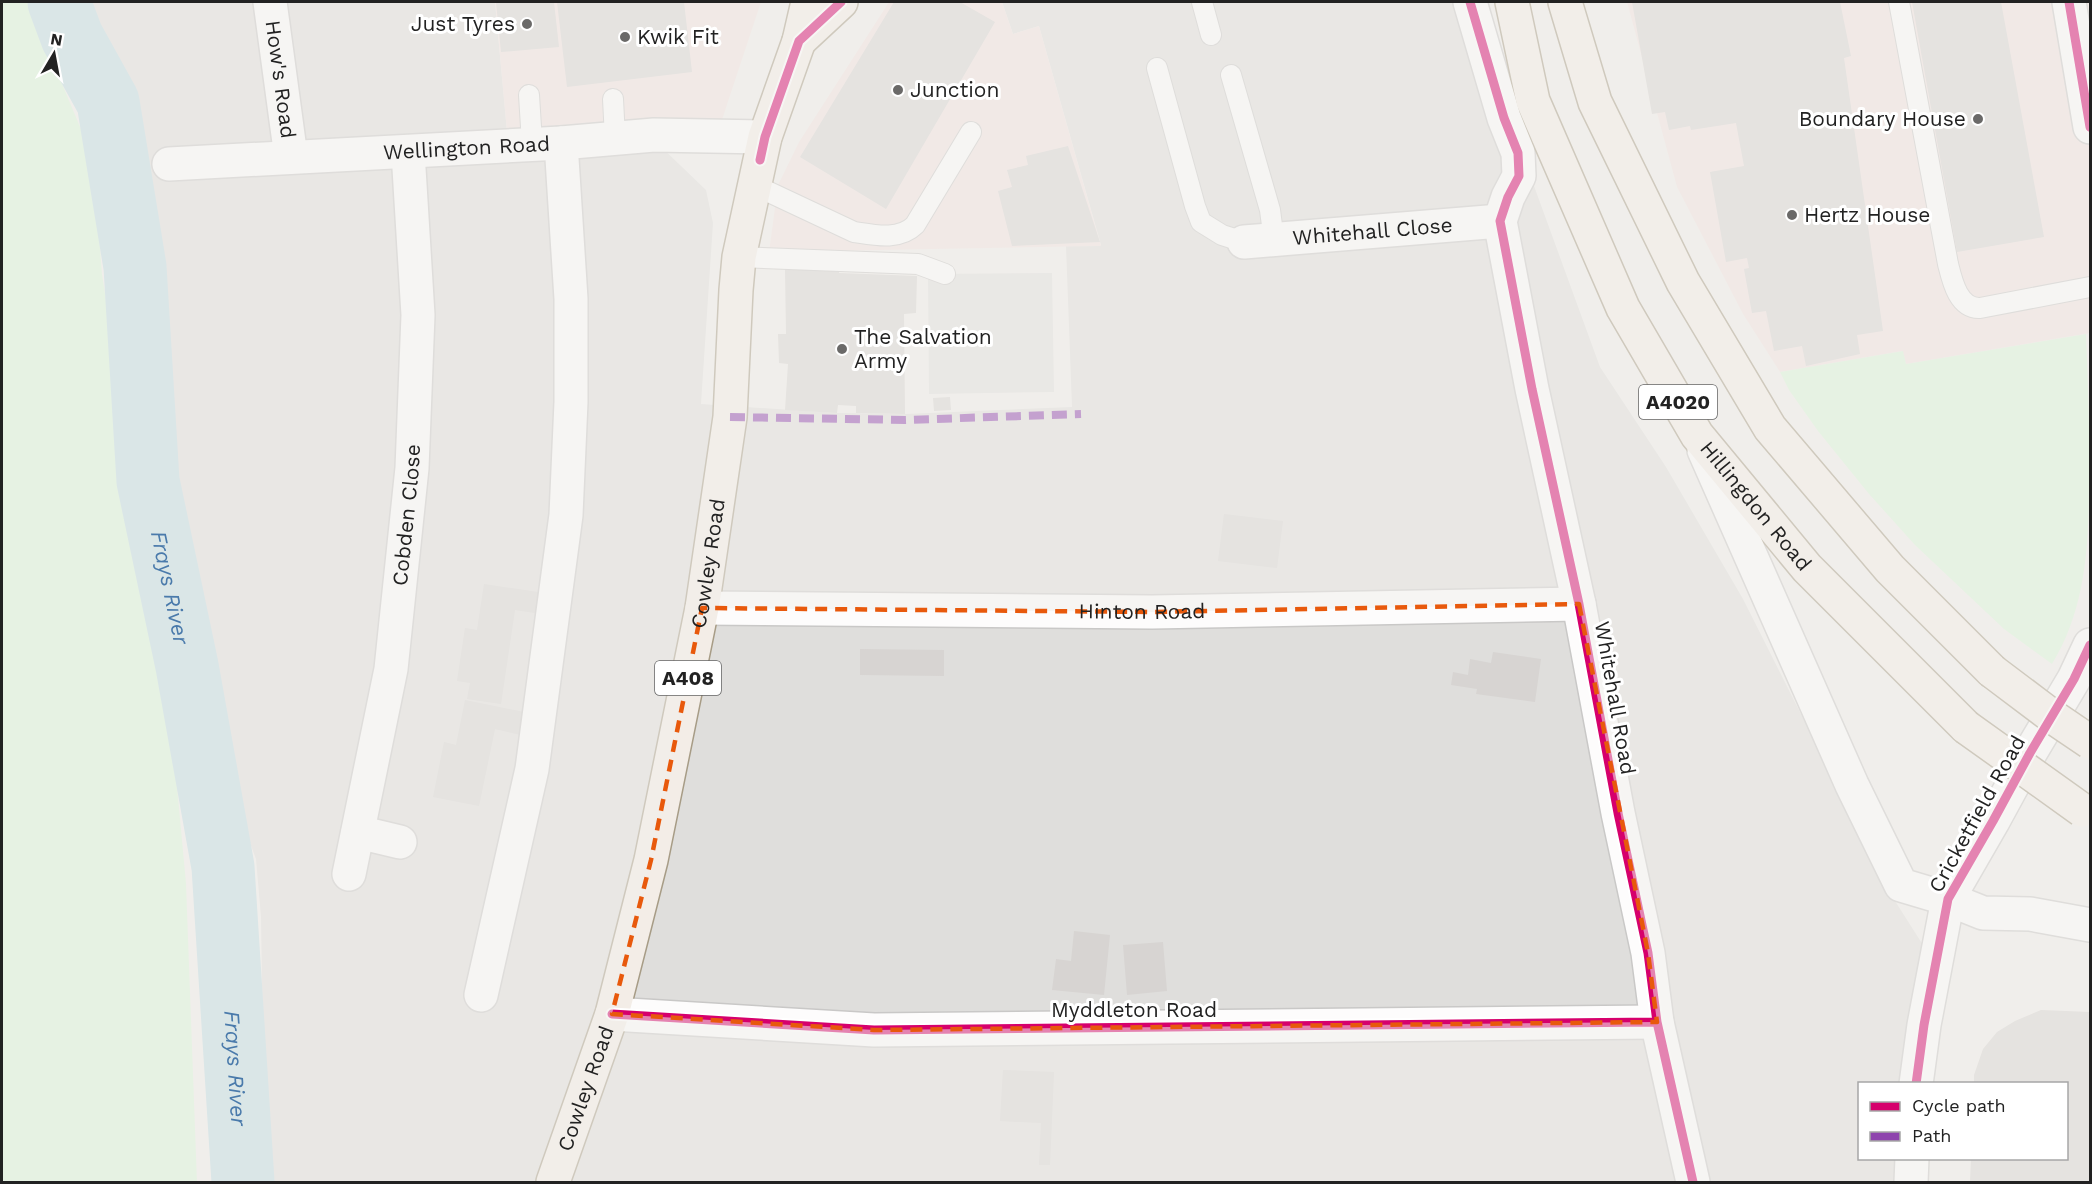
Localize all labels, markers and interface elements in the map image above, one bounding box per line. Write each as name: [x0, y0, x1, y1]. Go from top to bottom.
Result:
place label: Just Tyres: [411, 11, 515, 36]
marker: Just Tyres: [520, 17, 534, 31]
street label: How's Road: [261, 18, 301, 140]
north arrow: [24, 24, 84, 84]
place label: Kwik Fit: [637, 24, 719, 49]
text: N: [49, 29, 64, 50]
marker: Kwik Fit: [618, 30, 632, 44]
place label: Junction: [910, 77, 999, 102]
marker: Junction: [891, 83, 905, 97]
place label: Boundary House: [1799, 106, 1966, 131]
marker: Boundary House: [1971, 112, 1985, 126]
street label: Wellington Road: [382, 131, 551, 165]
place label: Hertz House: [1804, 202, 1930, 227]
marker: Hertz House: [1785, 208, 1799, 222]
street label: Whitehall Close: [1291, 212, 1454, 250]
place label: The Salvation Army: [854, 324, 992, 373]
marker: The Salvation Army: [835, 342, 849, 356]
road number: A4020: [1639, 385, 1717, 419]
street label: Hillingdon Road: [1695, 436, 1817, 576]
street label: Cobden Close: [387, 444, 425, 587]
street label: Cowley Road: [685, 497, 730, 631]
water label: Frays River: [146, 528, 194, 648]
street label: Hinton Road: [1079, 598, 1206, 624]
street label: Whitehall Road: [1590, 619, 1641, 776]
road number: A408: [655, 661, 721, 695]
street label: Cricketfield Road: [1923, 731, 2030, 897]
street label: Myddleton Road: [1051, 997, 1217, 1022]
water label: Frays River: [219, 1010, 252, 1128]
street label: Cowley Road: [552, 1022, 619, 1154]
legend: [1858, 1082, 2068, 1160]
text: Cycle path: [1912, 1095, 2006, 1116]
text: Path: [1912, 1125, 1952, 1146]

